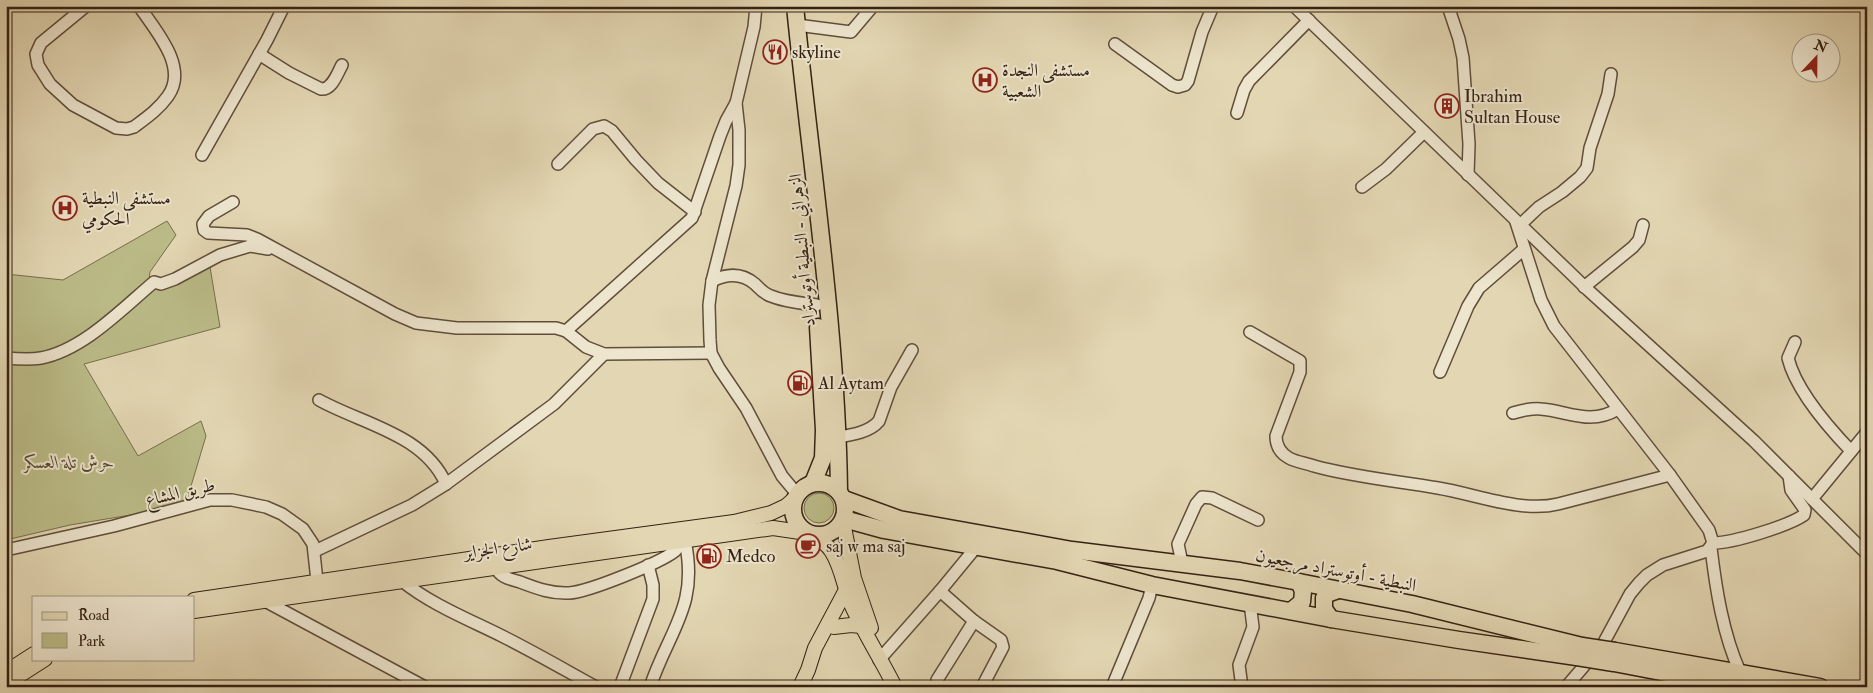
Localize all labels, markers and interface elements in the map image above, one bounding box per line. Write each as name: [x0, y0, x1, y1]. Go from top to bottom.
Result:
north arrow: [1790, 32, 1840, 82]
text: N: [1811, 36, 1830, 57]
restaurant icon: skyline: [762, 39, 788, 65]
place label: skyline: [792, 41, 841, 64]
place label: مستشفى النجدة الشعبية: [1002, 59, 1090, 103]
hospital icon: مستشفى النجدة الشعبية: [972, 67, 998, 93]
place label: Ibrahim Sultan House: [1464, 85, 1561, 129]
building icon: Ibrahim Sultan House: [1434, 93, 1460, 119]
street label: الزهراني - النبطية أوتوستراد: [782, 172, 824, 328]
place label: مستشفى النبطية الحكومي: [82, 187, 171, 234]
hospital icon: مستشفى النبطية الحكومي: [52, 195, 78, 221]
fuel station icon: Al Aytam: [787, 370, 813, 396]
place label: Al Aytam: [817, 372, 884, 395]
park label: حرش تلة العسكر: [22, 451, 115, 474]
street label: طريق المشاع: [143, 473, 218, 515]
street label: شارع الجزاير: [460, 532, 534, 568]
cafe icon: saj w ma saj: [795, 533, 821, 559]
place label: saj w ma saj: [826, 535, 905, 558]
street label: النبطية - أوتوستراد مرجعيون: [1253, 542, 1419, 598]
fuel station icon: Medco: [696, 543, 722, 569]
place label: Medco: [726, 545, 776, 568]
legend: [32, 596, 195, 660]
text: Road: [78, 606, 110, 625]
text: Park: [78, 632, 105, 651]

